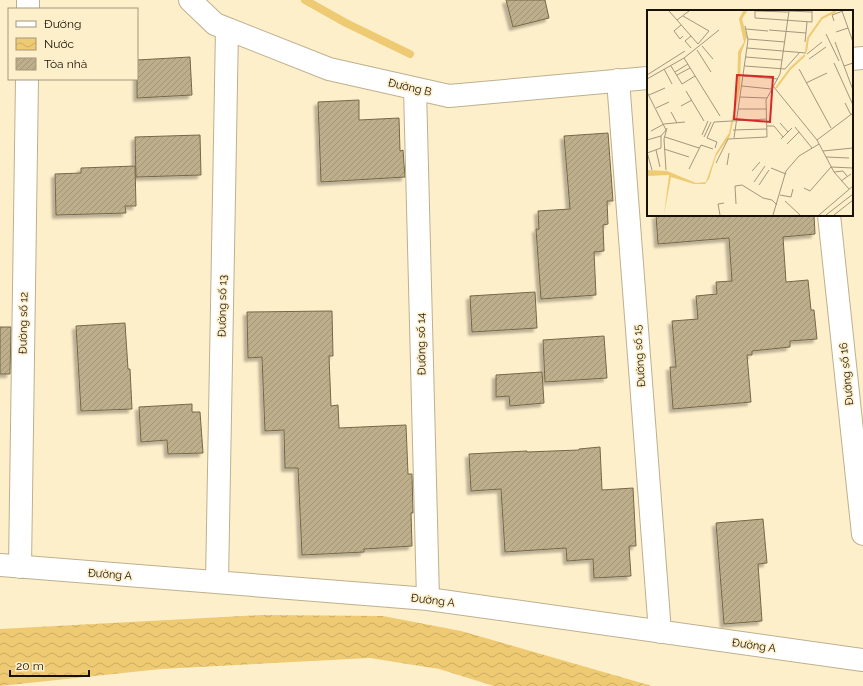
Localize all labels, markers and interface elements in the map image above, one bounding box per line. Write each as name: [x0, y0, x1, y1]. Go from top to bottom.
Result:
legend: [8, 8, 138, 80]
inset map: [647, 10, 853, 216]
text: Đường: [44, 17, 81, 31]
text: Nước: [44, 37, 75, 51]
text: Tòa nhà: [44, 57, 87, 71]
street label: Đường B: [387, 76, 433, 99]
street label: Đường số 13: [215, 275, 230, 337]
street label: Đường số 12: [16, 292, 31, 354]
street label: Đường số 14: [414, 313, 429, 375]
street label: Đường số 15: [631, 324, 648, 388]
street label: Đường số 16: [837, 342, 856, 406]
street label: Đường A: [88, 566, 133, 583]
street label: Đường A: [410, 591, 456, 610]
street label: Đường A: [731, 636, 777, 655]
scale bar: [10, 652, 89, 678]
text: 20 m: [16, 659, 44, 673]

